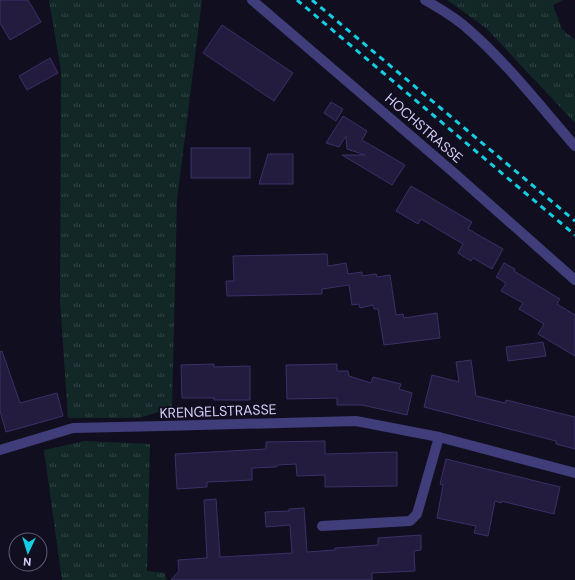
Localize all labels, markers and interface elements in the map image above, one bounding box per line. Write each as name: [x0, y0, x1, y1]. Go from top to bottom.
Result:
street label: HOCHSTRASSE: [381, 89, 467, 167]
street label: KRENGELSTRASSE: [159, 400, 277, 422]
north arrow: [8, 532, 48, 572]
text: N: [23, 555, 32, 569]

